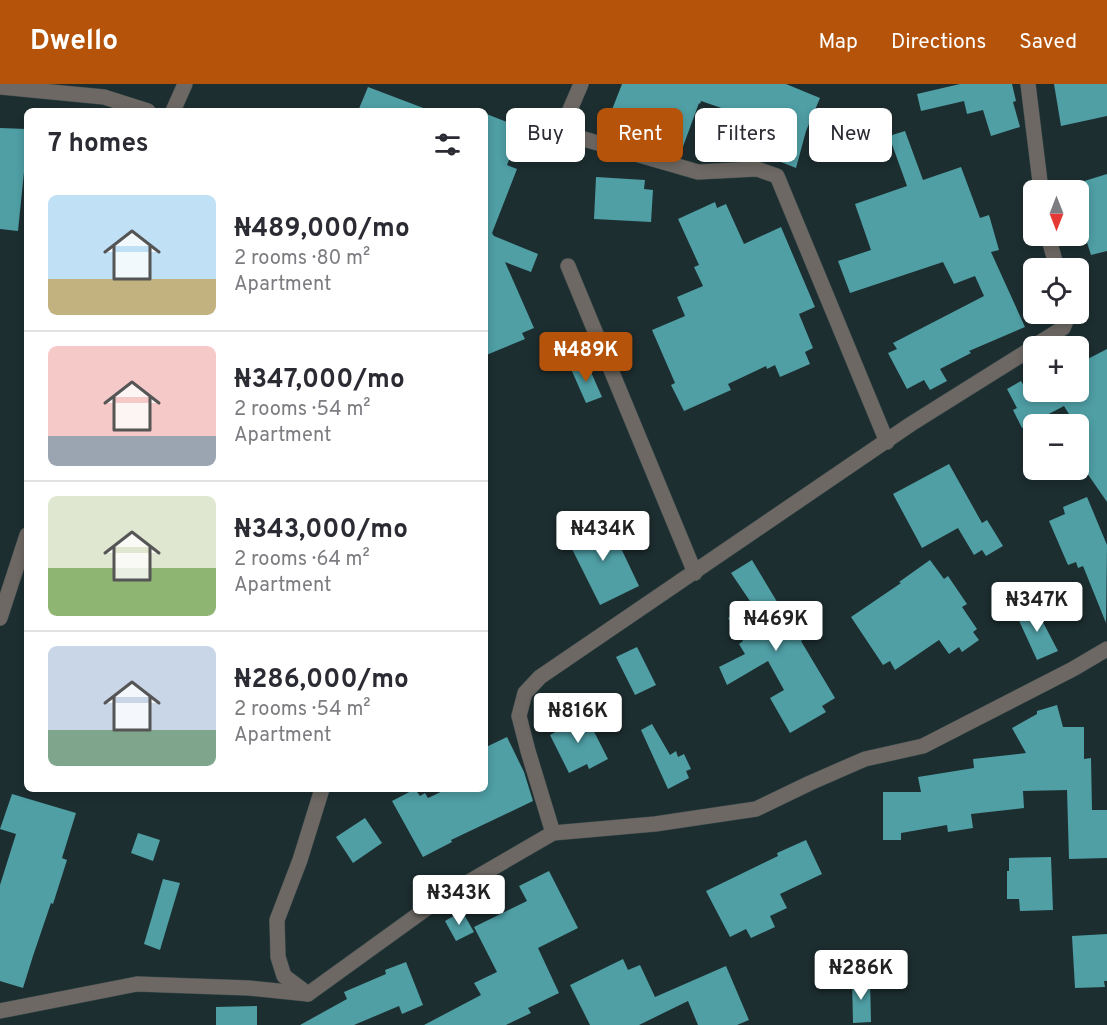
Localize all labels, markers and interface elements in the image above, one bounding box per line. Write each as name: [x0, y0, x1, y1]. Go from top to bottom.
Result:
text: Dwello: [30, 24, 118, 60]
text: Map: [818, 29, 858, 56]
text: Directions: [891, 29, 986, 56]
text: Saved: [1019, 29, 1077, 56]
chip: Buy: [506, 108, 585, 162]
chip: Rent: [597, 108, 683, 162]
chip: Filters: [695, 108, 797, 162]
chip: New: [809, 108, 892, 162]
text: 7 homes: [48, 128, 148, 161]
icon: filters: [431, 128, 464, 161]
north arrow: [1023, 180, 1089, 246]
map controls: [1023, 180, 1089, 480]
text: ₦489,000/mo: [234, 213, 410, 246]
icon: home: [96, 219, 168, 291]
text: 2 rooms · 80 m²: [234, 246, 370, 272]
button: locate: [1023, 258, 1089, 324]
text: Apartment: [234, 272, 332, 298]
pin: ₦489K: [544, 332, 628, 383]
button: +: [1023, 336, 1089, 402]
text: ₦489K: [553, 338, 619, 364]
text: ₦347,000/mo: [234, 364, 405, 397]
icon: home: [96, 370, 168, 442]
text: 2 rooms · 54 m²: [234, 397, 371, 423]
button: −: [1023, 414, 1089, 480]
text: Apartment: [234, 423, 332, 449]
pin: ₦434K: [561, 511, 645, 562]
text: ₦343,000/mo: [234, 514, 408, 547]
text: ₦434K: [570, 517, 636, 543]
icon: home: [96, 520, 168, 592]
text: 2 rooms · 64 m²: [234, 547, 370, 573]
text: Apartment: [234, 573, 332, 599]
pin: ₦347K: [995, 582, 1079, 633]
text: ₦347K: [1005, 588, 1069, 614]
pin: ₦469K: [734, 601, 818, 652]
text: ₦469K: [743, 607, 809, 633]
text: ₦286,000/mo: [234, 664, 409, 697]
icon: home: [96, 670, 168, 742]
pin: ₦816K: [536, 693, 620, 744]
text: 2 rooms · 54 m²: [234, 697, 371, 723]
text: ₦816K: [548, 699, 608, 725]
text: Apartment: [234, 723, 332, 749]
pin: ₦343K: [417, 875, 501, 926]
text: ₦343K: [427, 881, 491, 907]
pin: ₦286K: [819, 950, 903, 1001]
text: ₦286K: [829, 956, 893, 982]

